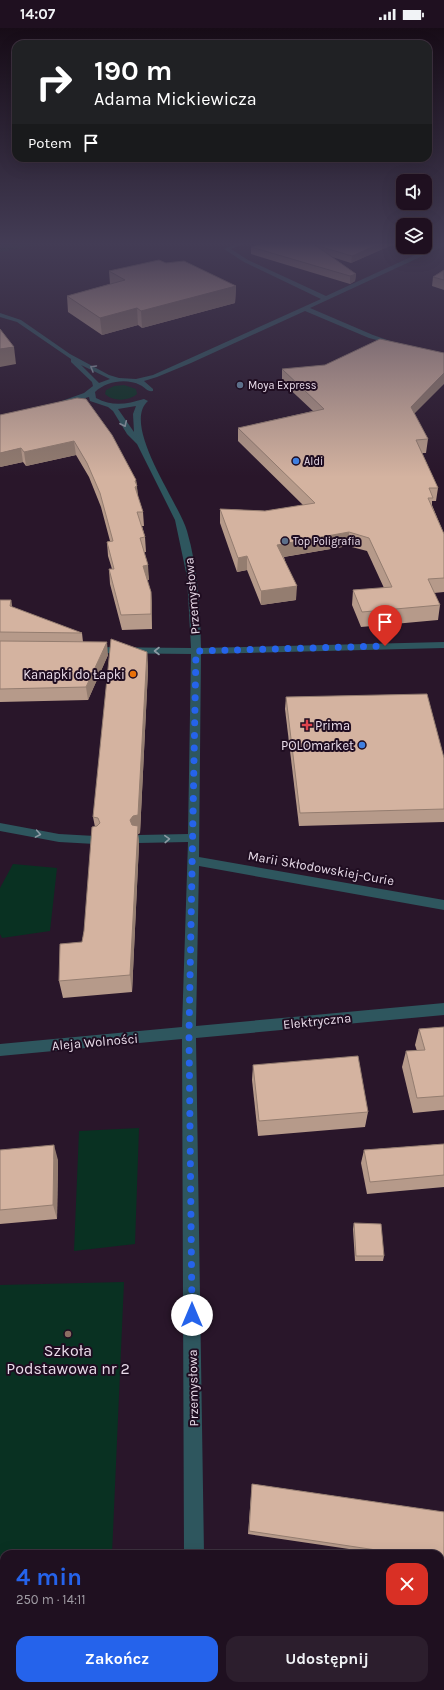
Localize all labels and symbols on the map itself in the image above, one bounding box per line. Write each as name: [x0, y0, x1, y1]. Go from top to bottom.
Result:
one-way arrow: [90, 365, 98, 373]
place label: Moya Express: [248, 379, 317, 392]
marker: Moya Express: [235, 380, 245, 390]
one-way arrow: [119, 420, 127, 427]
place label: Aldi: [304, 455, 323, 468]
marker: Aldi: [291, 456, 301, 466]
place label: Top Poligrafia: [293, 535, 361, 548]
marker: Top Poligrafia: [280, 536, 290, 546]
street label: Przemysłowa: [181, 557, 203, 635]
pin: [368, 605, 402, 646]
one-way arrow: [154, 647, 160, 655]
place label: Kanapki do Łapki: [23, 667, 125, 682]
marker: Kanapki do Łapki: [128, 669, 138, 679]
place label: Prima: [315, 718, 350, 733]
marker: Prima: [302, 720, 312, 730]
place label: POLOmarket: [281, 738, 354, 753]
marker: POLOmarket: [357, 740, 367, 750]
one-way arrow: [35, 829, 41, 838]
one-way arrow: [164, 835, 170, 843]
street label: Marii Skłodowskiej-Curie: [247, 848, 396, 888]
street label: Elektryczna: [282, 1010, 352, 1032]
street label: Aleja Wolności: [51, 1031, 139, 1053]
position arrow: [171, 1294, 213, 1336]
marker: Szkoła Podstawowa nr 2: [63, 1329, 73, 1339]
place label: Szkoła Podstawowa nr 2: [6, 1341, 130, 1378]
street label: Przemysłowa: [185, 1349, 201, 1427]

